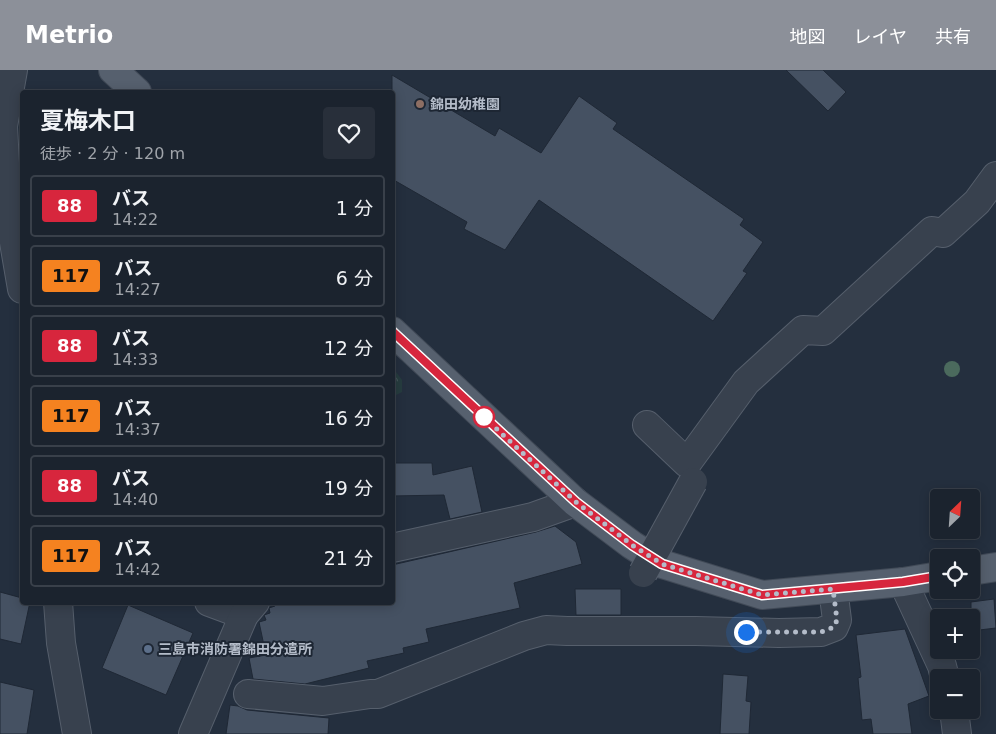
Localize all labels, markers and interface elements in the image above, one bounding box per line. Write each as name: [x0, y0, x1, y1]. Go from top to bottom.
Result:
text: Metrio: [25, 21, 113, 49]
text: 地図: [790, 26, 826, 47]
text: レイヤ: [854, 26, 907, 47]
text: 共有: [935, 26, 971, 47]
place label: 錦田幼稚園: [430, 96, 500, 112]
marker: 錦田幼稚園: [414, 98, 426, 110]
text: 夏梅木口: [40, 107, 136, 135]
button: heart: [323, 107, 375, 159]
text: 徒歩 · 2 分 · 120 m: [40, 144, 185, 163]
text: バス: [112, 187, 150, 209]
text: 88: [57, 195, 82, 216]
text: 1 分: [336, 197, 373, 219]
text: 14:22: [112, 210, 158, 229]
text: バス: [115, 257, 153, 279]
text: 117: [52, 265, 90, 286]
text: 6 分: [336, 267, 373, 289]
text: 14:27: [115, 280, 161, 299]
text: バス: [112, 327, 150, 349]
text: 88: [57, 335, 82, 356]
text: 12 分: [324, 337, 373, 359]
text: 14:33: [112, 350, 158, 369]
text: バス: [115, 397, 153, 419]
text: 117: [52, 405, 90, 426]
unlabelled marker: [473, 406, 495, 428]
text: 16 分: [324, 407, 373, 429]
text: 14:37: [115, 420, 161, 439]
text: バス: [112, 467, 150, 489]
text: 88: [57, 475, 82, 496]
text: 19 分: [324, 477, 373, 499]
north arrow: [930, 489, 980, 539]
map controls: [930, 489, 980, 719]
text: 14:40: [112, 490, 158, 509]
text: バス: [115, 537, 153, 559]
text: 117: [52, 545, 90, 566]
text: 21 分: [324, 547, 373, 569]
button: locate: [930, 549, 980, 599]
text: 14:42: [115, 560, 161, 579]
button: +: [930, 609, 980, 659]
your location: [734, 620, 759, 645]
place label: 三島市消防署錦田分遣所: [158, 641, 312, 657]
marker: 三島市消防署錦田分遣所: [142, 643, 154, 655]
button: −: [930, 669, 980, 719]

